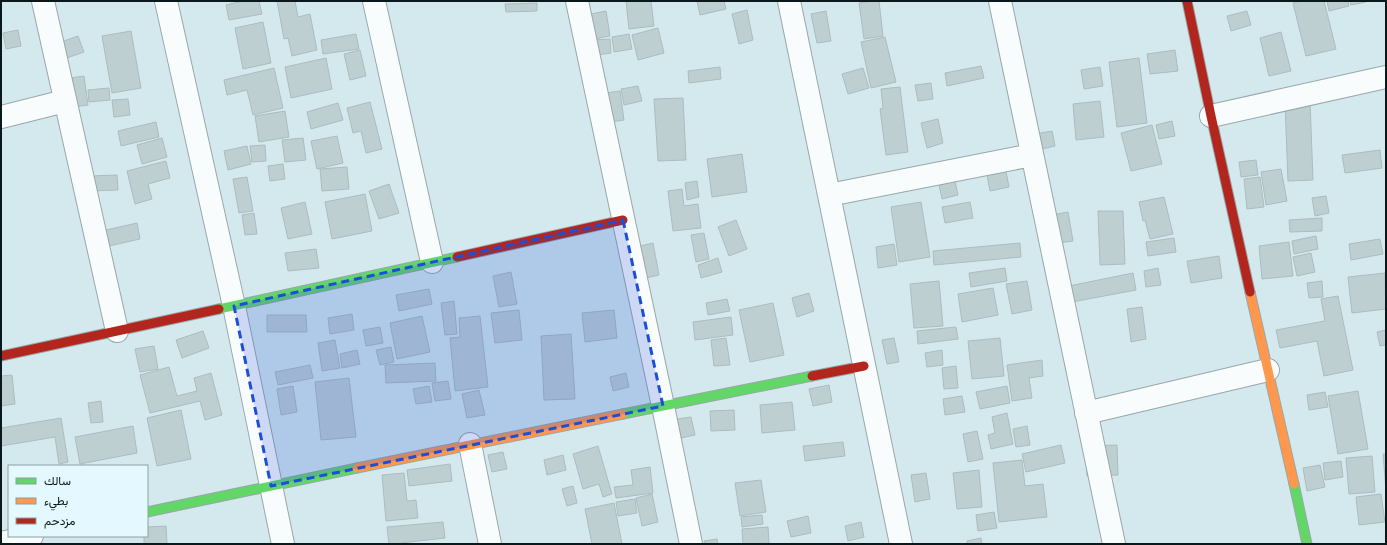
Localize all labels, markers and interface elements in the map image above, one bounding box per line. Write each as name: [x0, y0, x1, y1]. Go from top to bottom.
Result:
legend: [8, 465, 148, 537]
text: سالك: [44, 474, 71, 488]
text: بطيء: [44, 494, 68, 511]
text: مزدحم: [44, 514, 75, 529]

